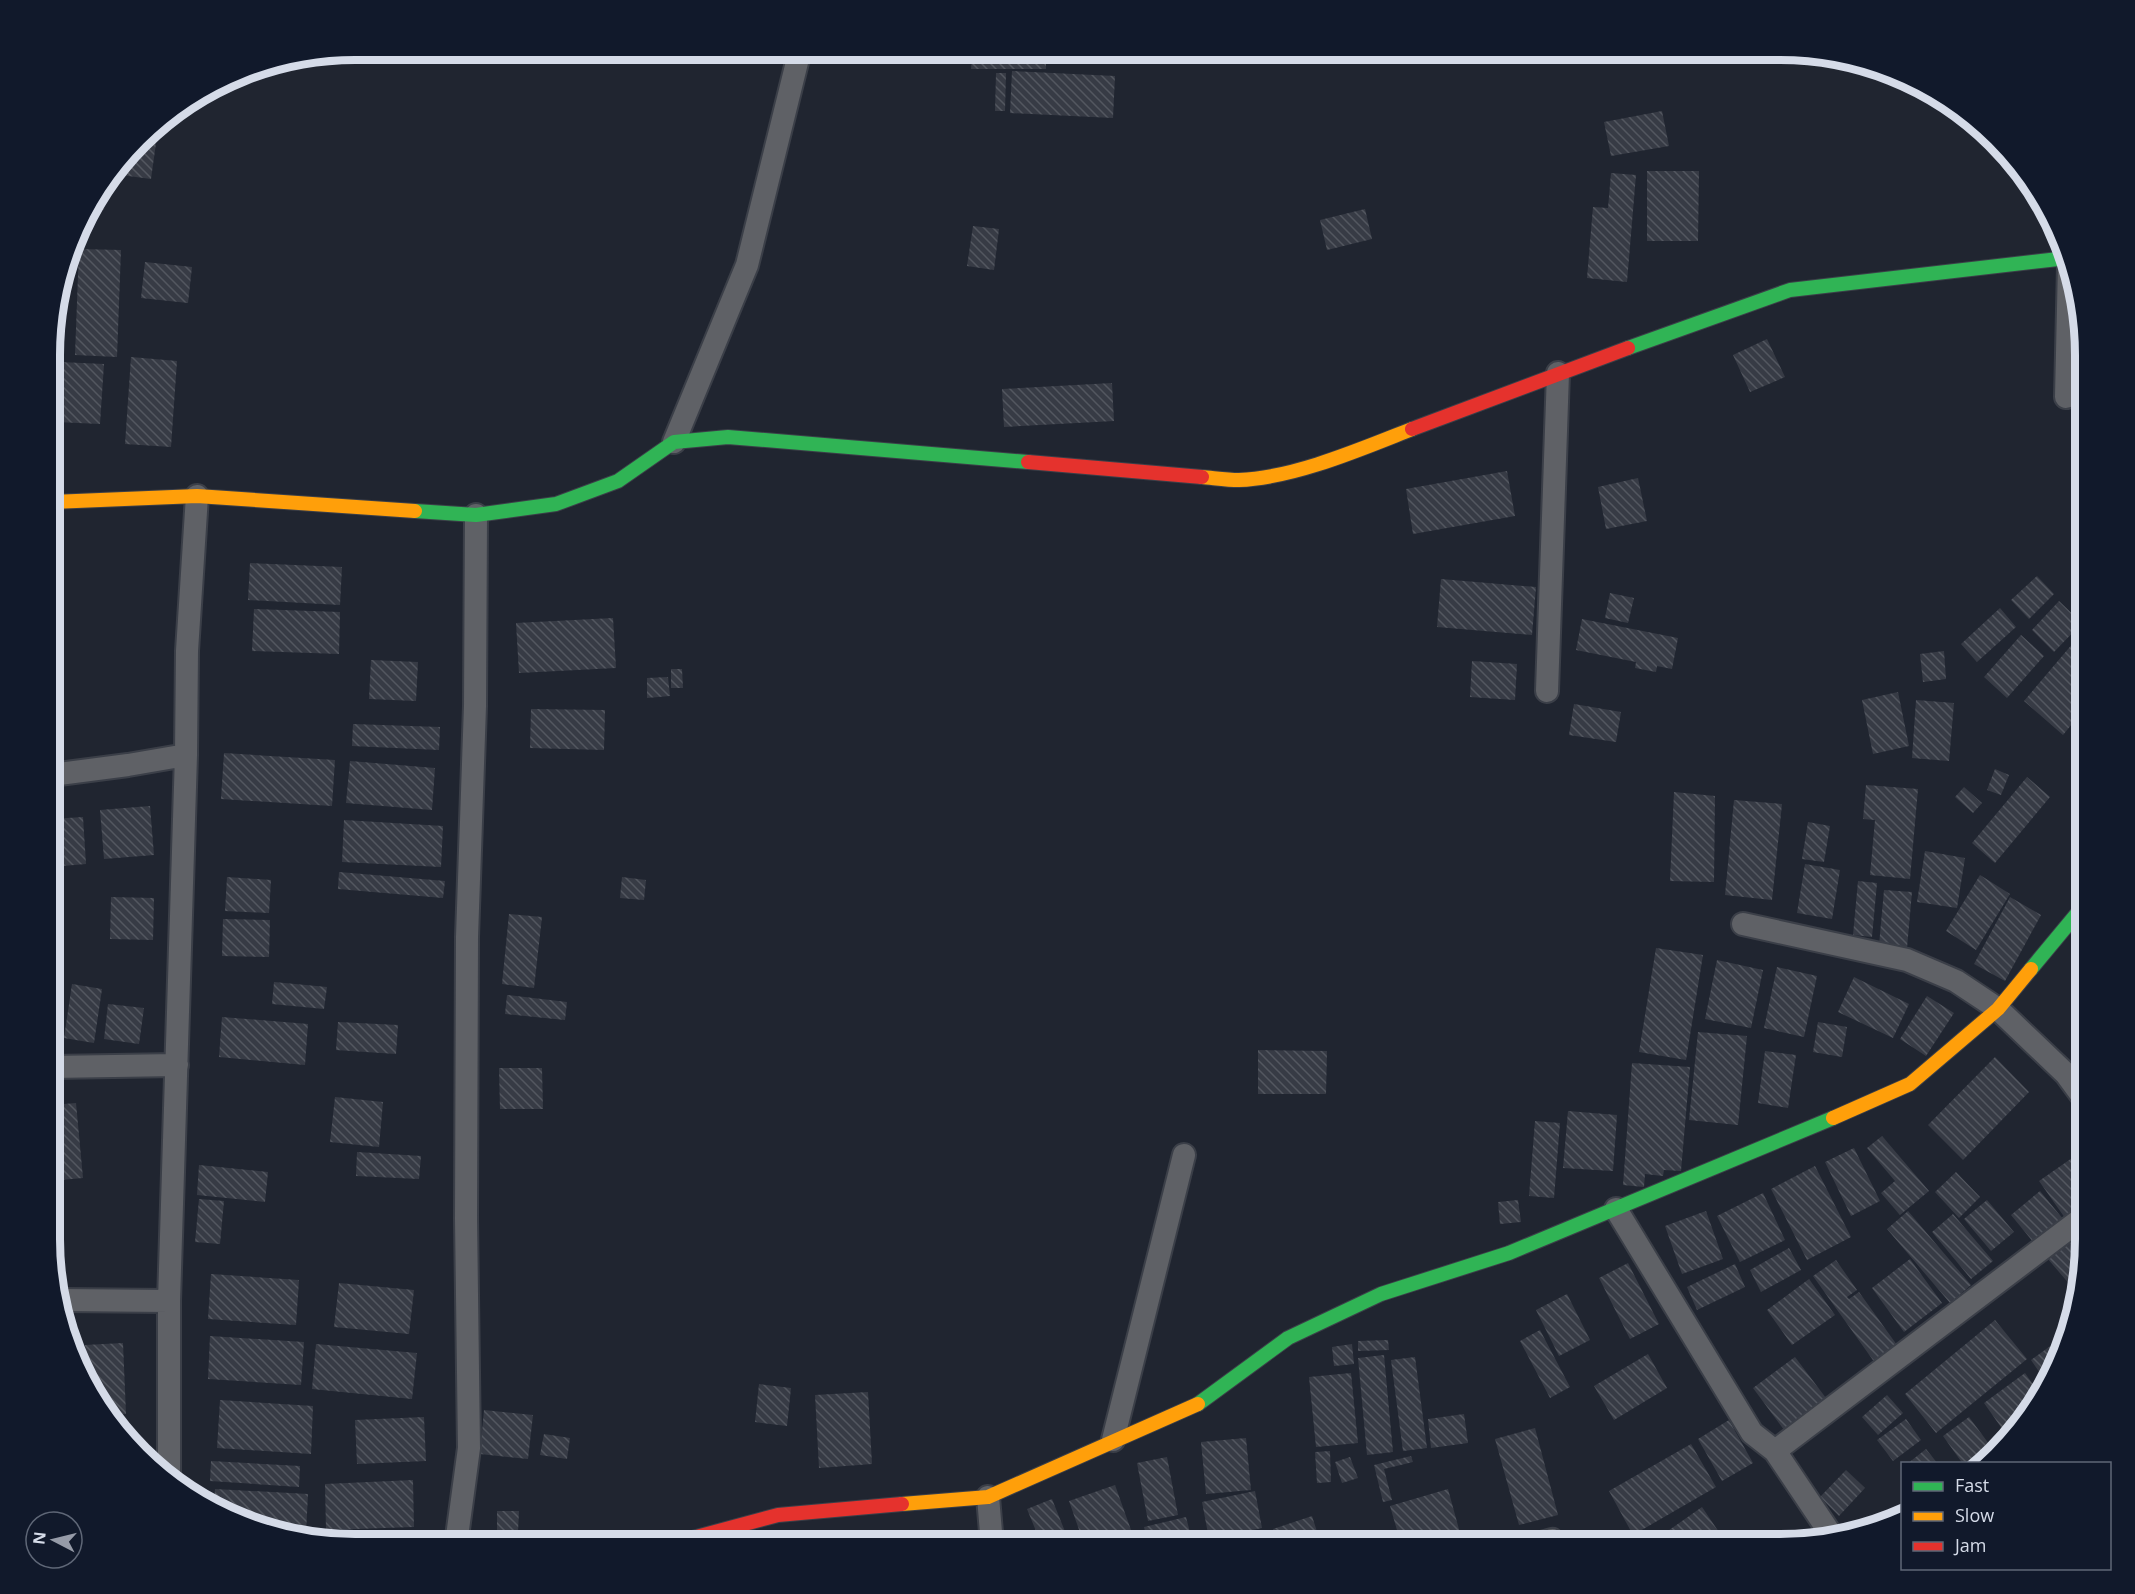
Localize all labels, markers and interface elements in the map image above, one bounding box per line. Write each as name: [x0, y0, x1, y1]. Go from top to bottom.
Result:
legend: [1901, 1462, 2111, 1570]
text: Fast: [1955, 1473, 1989, 1497]
text: Slow: [1955, 1503, 1994, 1527]
north arrow: [24, 1510, 84, 1570]
text: N: [27, 1530, 51, 1546]
text: Jam: [1953, 1533, 1987, 1557]

